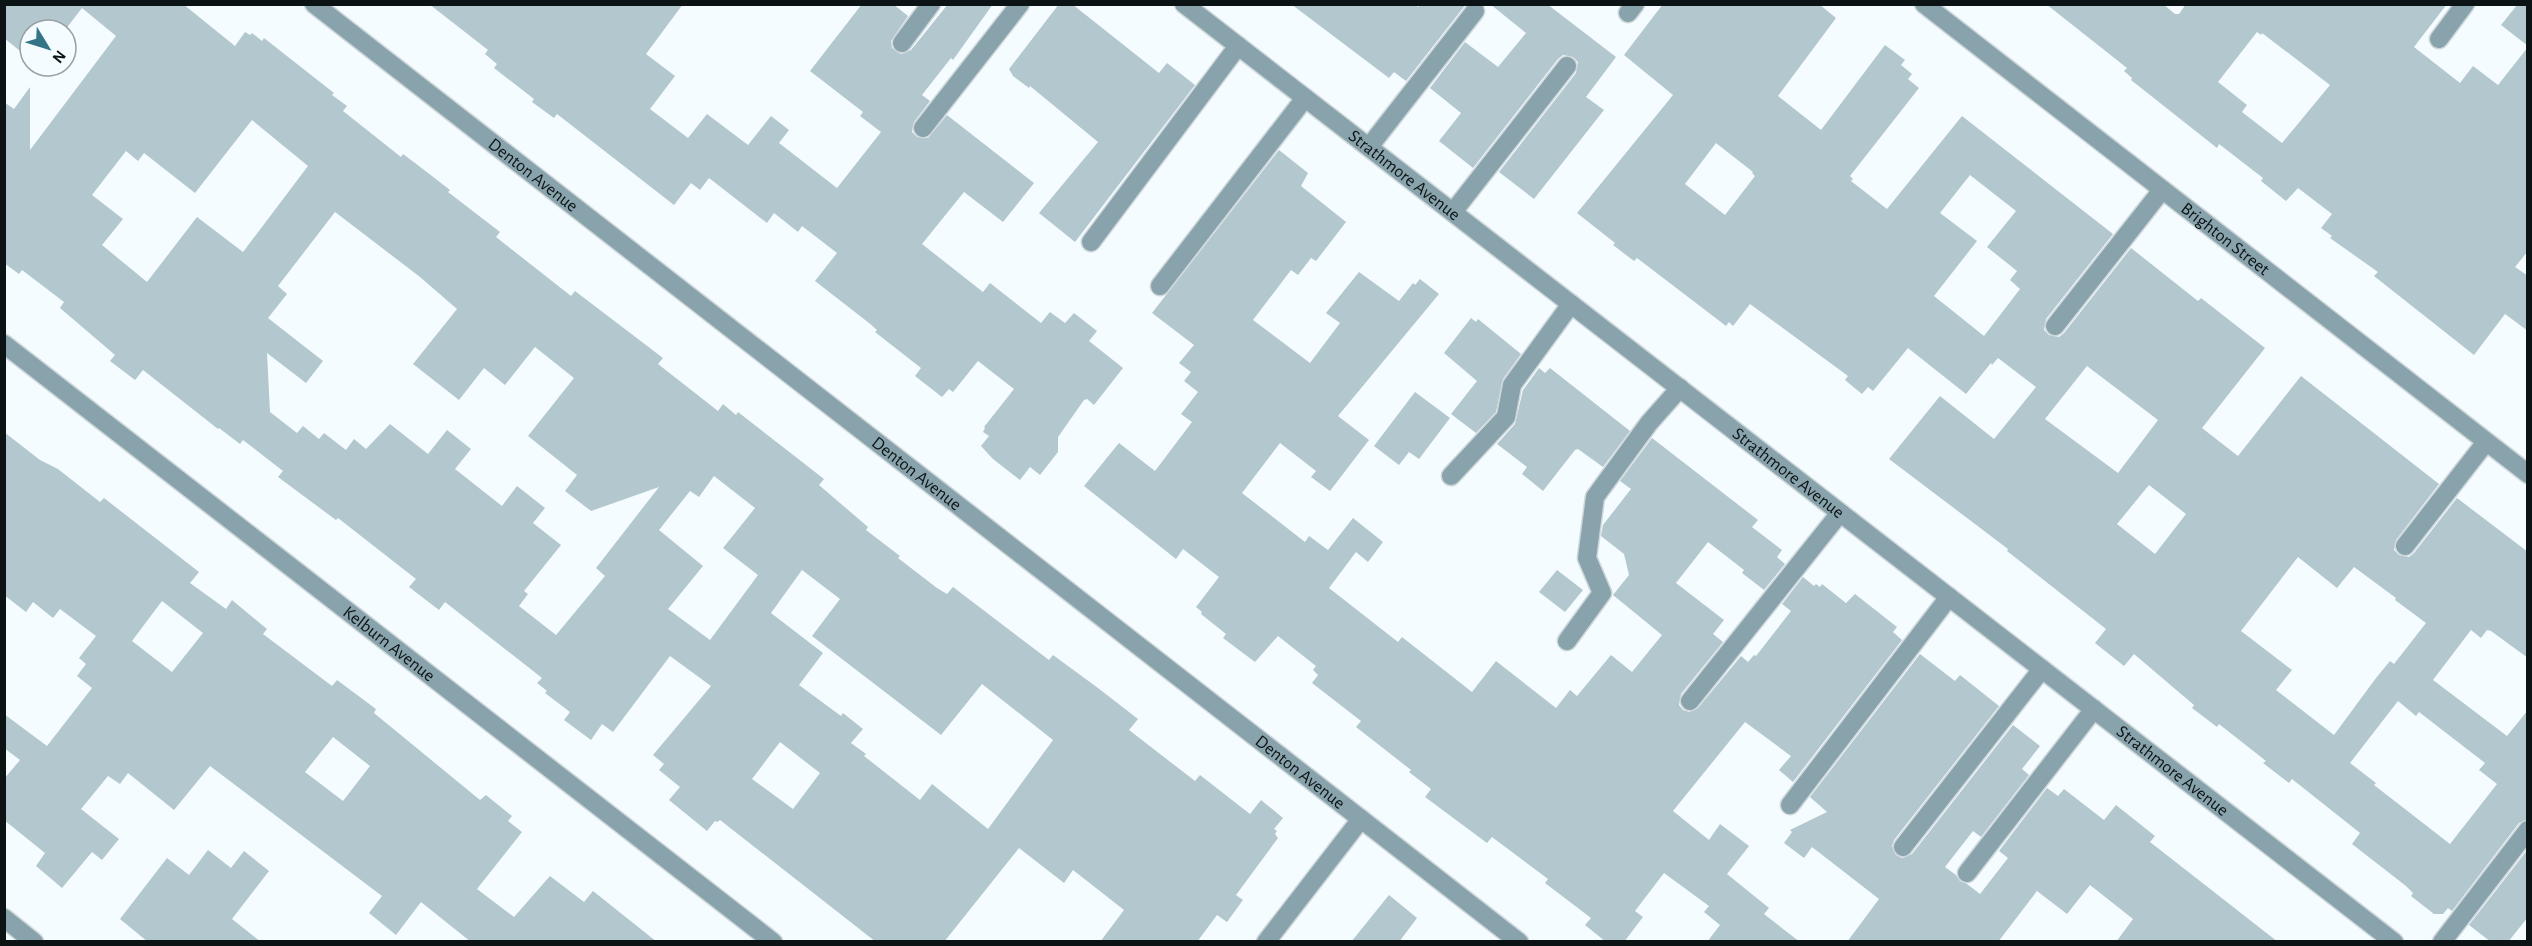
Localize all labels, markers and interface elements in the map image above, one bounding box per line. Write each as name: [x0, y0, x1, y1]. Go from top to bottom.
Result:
north arrow: [18, 18, 78, 78]
text: N: [49, 47, 69, 66]
street label: Strathmore Avenue: [1345, 127, 1463, 224]
street label: Denton Avenue: [485, 135, 581, 216]
street label: Brighton Street: [2177, 200, 2273, 279]
street label: Strathmore Avenue: [1729, 425, 1847, 522]
street label: Denton Avenue: [868, 434, 964, 514]
street label: Kelburn Avenue: [339, 603, 438, 686]
street label: Strathmore Avenue: [2113, 723, 2231, 820]
street label: Denton Avenue: [1252, 732, 1348, 813]

